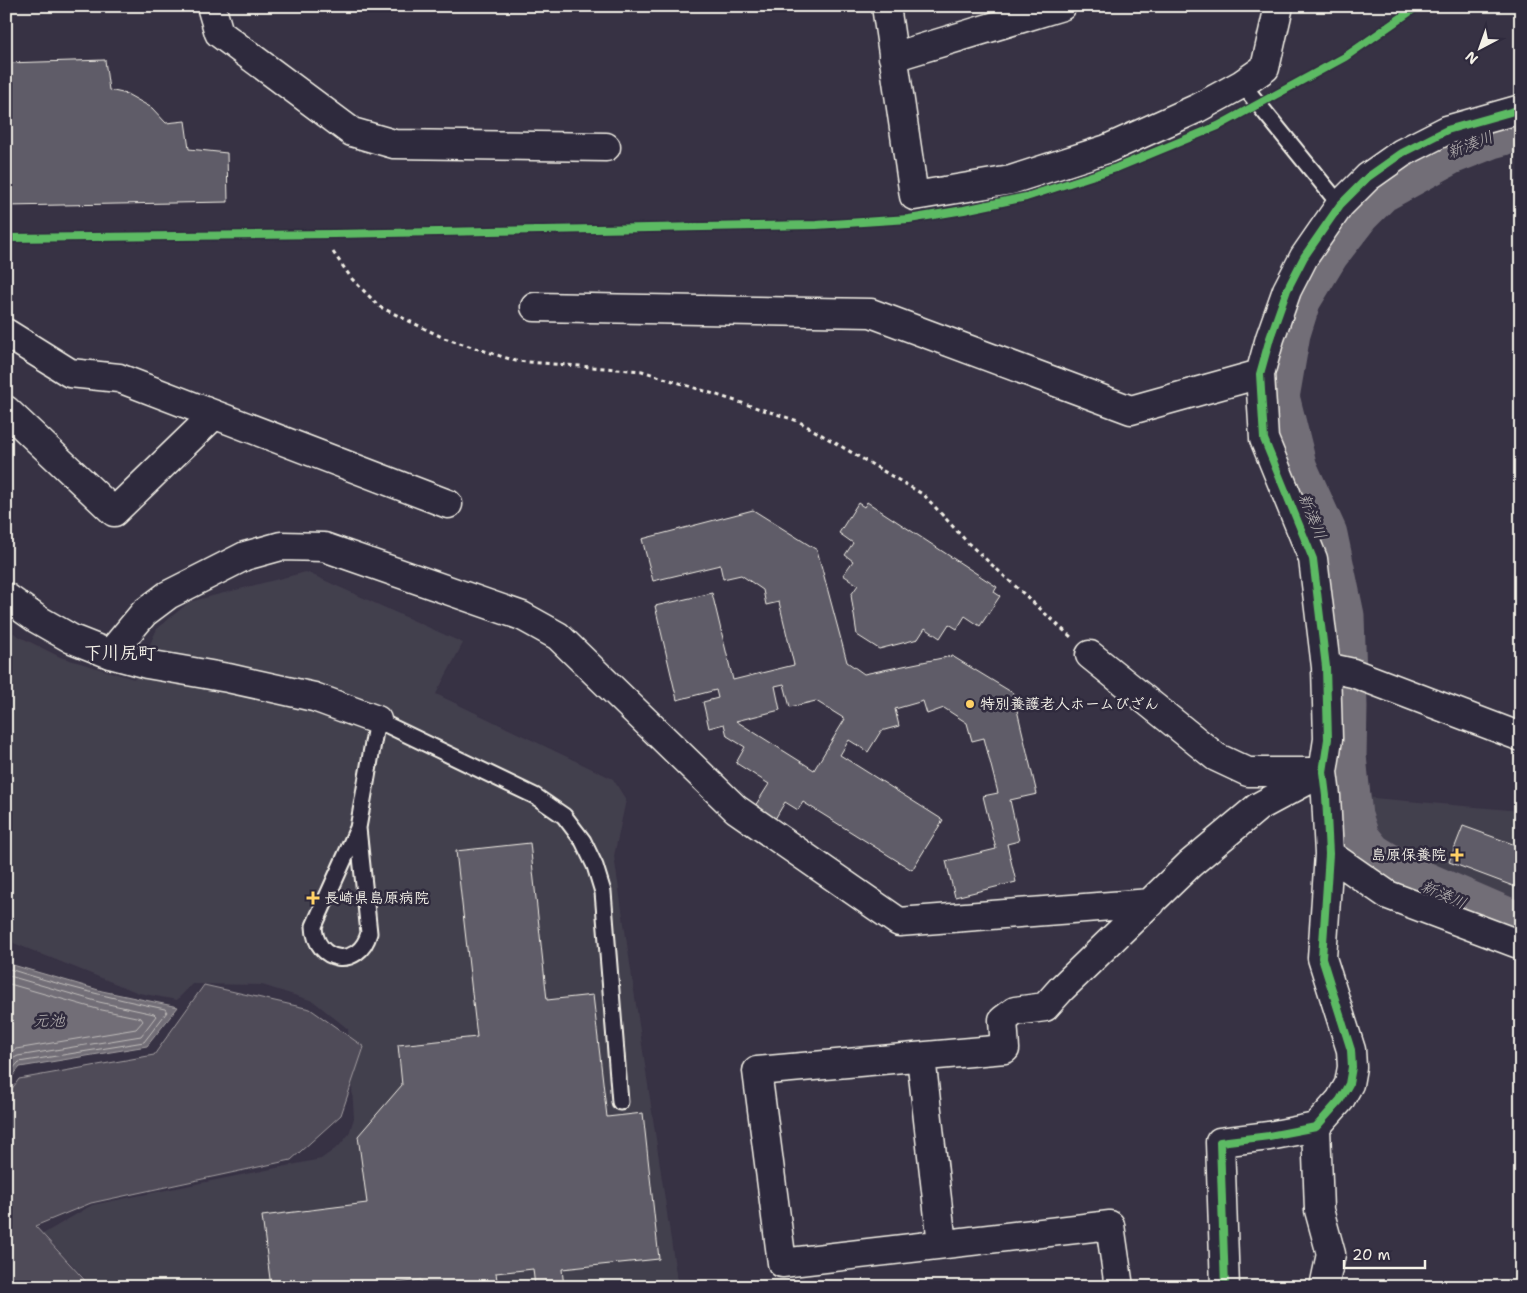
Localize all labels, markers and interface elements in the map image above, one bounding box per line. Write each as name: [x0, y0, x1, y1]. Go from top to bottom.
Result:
north arrow: [1454, 22, 1504, 72]
text: N: [1461, 47, 1482, 68]
water label: 新湊川: [1444, 126, 1496, 163]
water label: 新湊川: [1294, 490, 1331, 542]
district label: 下川尻町: [84, 641, 156, 665]
place label: 特別養護老人ホームびざん: [980, 694, 1159, 714]
marker: 特別養護老人ホームびざん: [964, 698, 976, 710]
place label: 島原保養院: [1371, 845, 1446, 865]
marker: 島原保養院: [1450, 848, 1464, 862]
water label: 新湊川: [1418, 875, 1470, 914]
place label: 長崎県島原病院: [324, 888, 429, 908]
marker: 長崎県島原病院: [306, 891, 320, 905]
water label: 元池: [33, 1010, 66, 1031]
scale bar: [1344, 1238, 1426, 1270]
text: 20 m: [1352, 1245, 1391, 1265]

